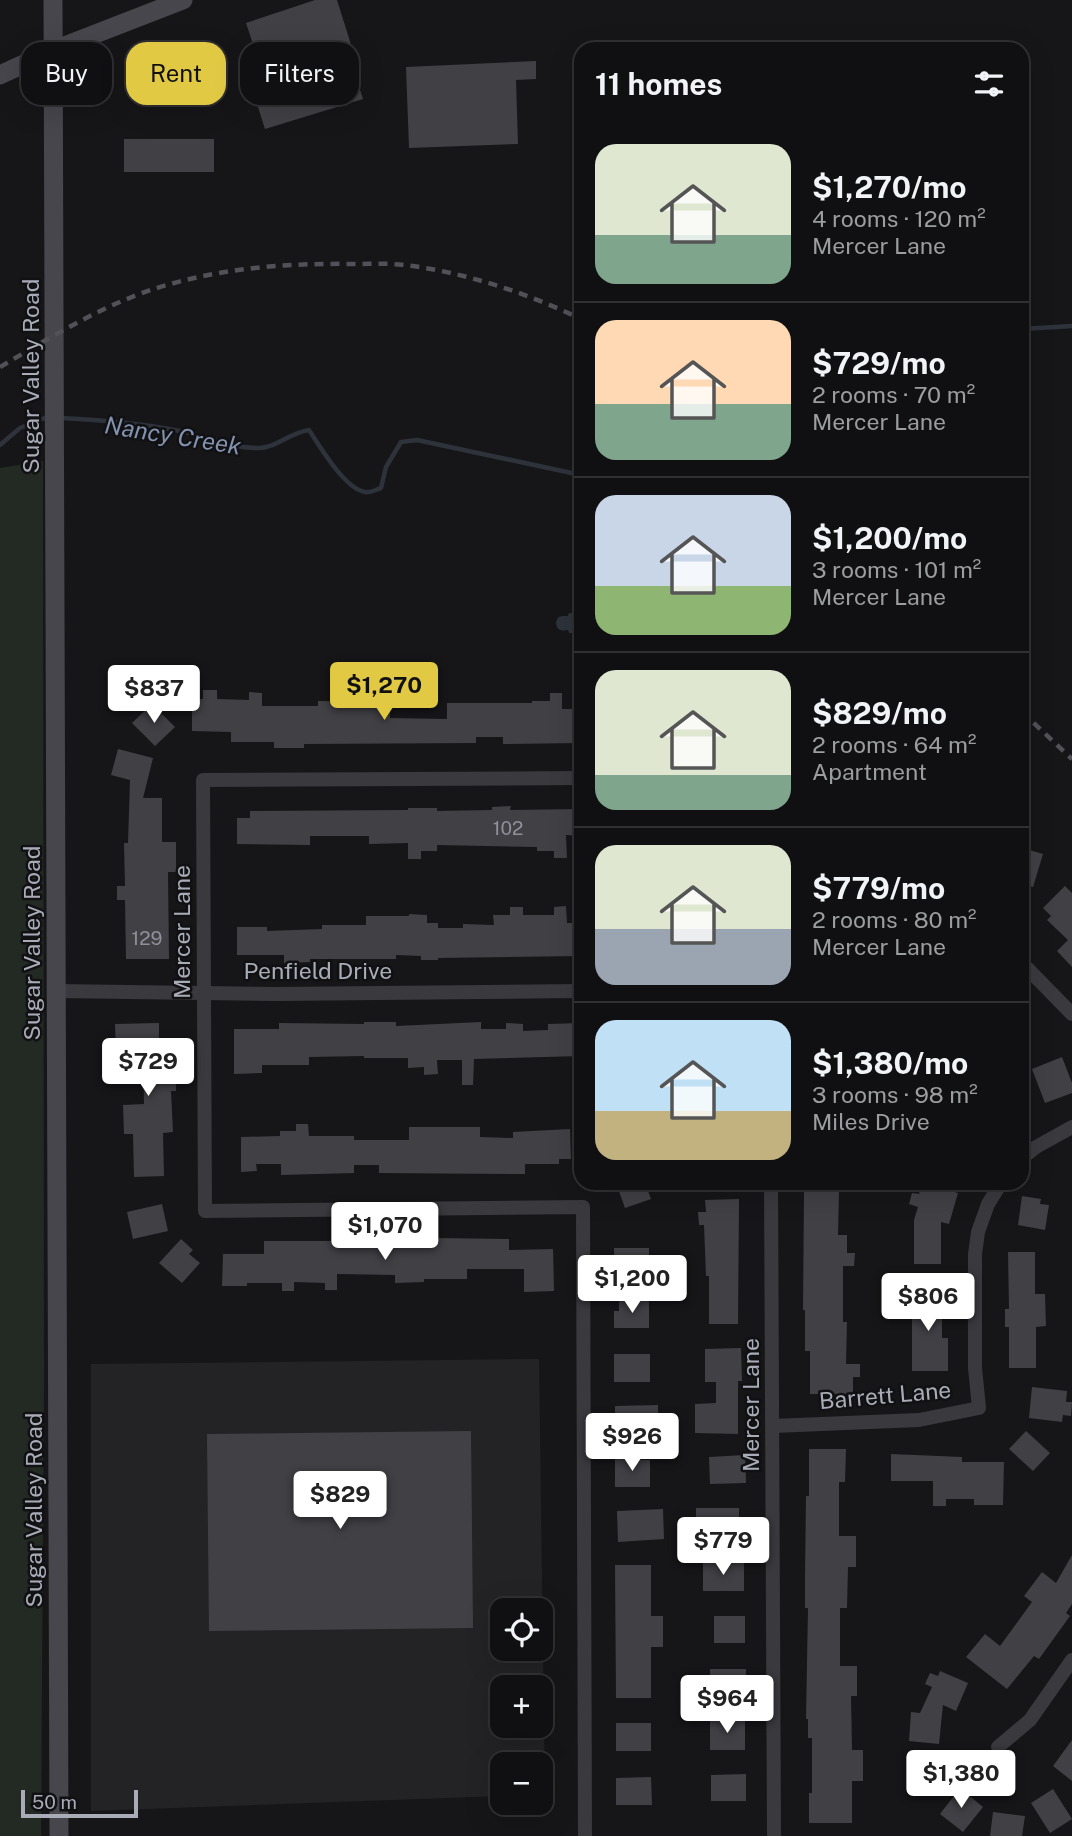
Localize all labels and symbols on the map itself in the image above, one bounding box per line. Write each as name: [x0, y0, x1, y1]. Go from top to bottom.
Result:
street label: Sugar Valley Road: [17, 279, 44, 473]
water label: Nancy Creek: [103, 410, 243, 460]
pin: $1,270: [327, 662, 441, 722]
pin: $837: [113, 666, 195, 725]
house number: 102: [493, 817, 523, 839]
street label: Sugar Valley Road: [18, 846, 45, 1040]
street label: Mercer Lane: [168, 865, 195, 999]
house number: 129: [132, 927, 162, 949]
street label: Penfield Drive: [244, 957, 392, 984]
pin: $729: [107, 1038, 189, 1098]
pin: $1,070: [328, 1202, 442, 1262]
pin: $1,200: [575, 1256, 689, 1315]
pin: $806: [887, 1274, 969, 1333]
street label: Mercer Lane: [737, 1338, 764, 1472]
street label: Barrett Lane: [818, 1376, 952, 1414]
street label: Sugar Valley Road: [20, 1413, 47, 1607]
pin: $926: [591, 1414, 673, 1473]
pin: $829: [299, 1472, 381, 1531]
pin: $779: [682, 1518, 764, 1577]
pin: $964: [686, 1676, 768, 1735]
pin: $1,380: [904, 1750, 1018, 1810]
scale bar: [21, 1787, 138, 1819]

